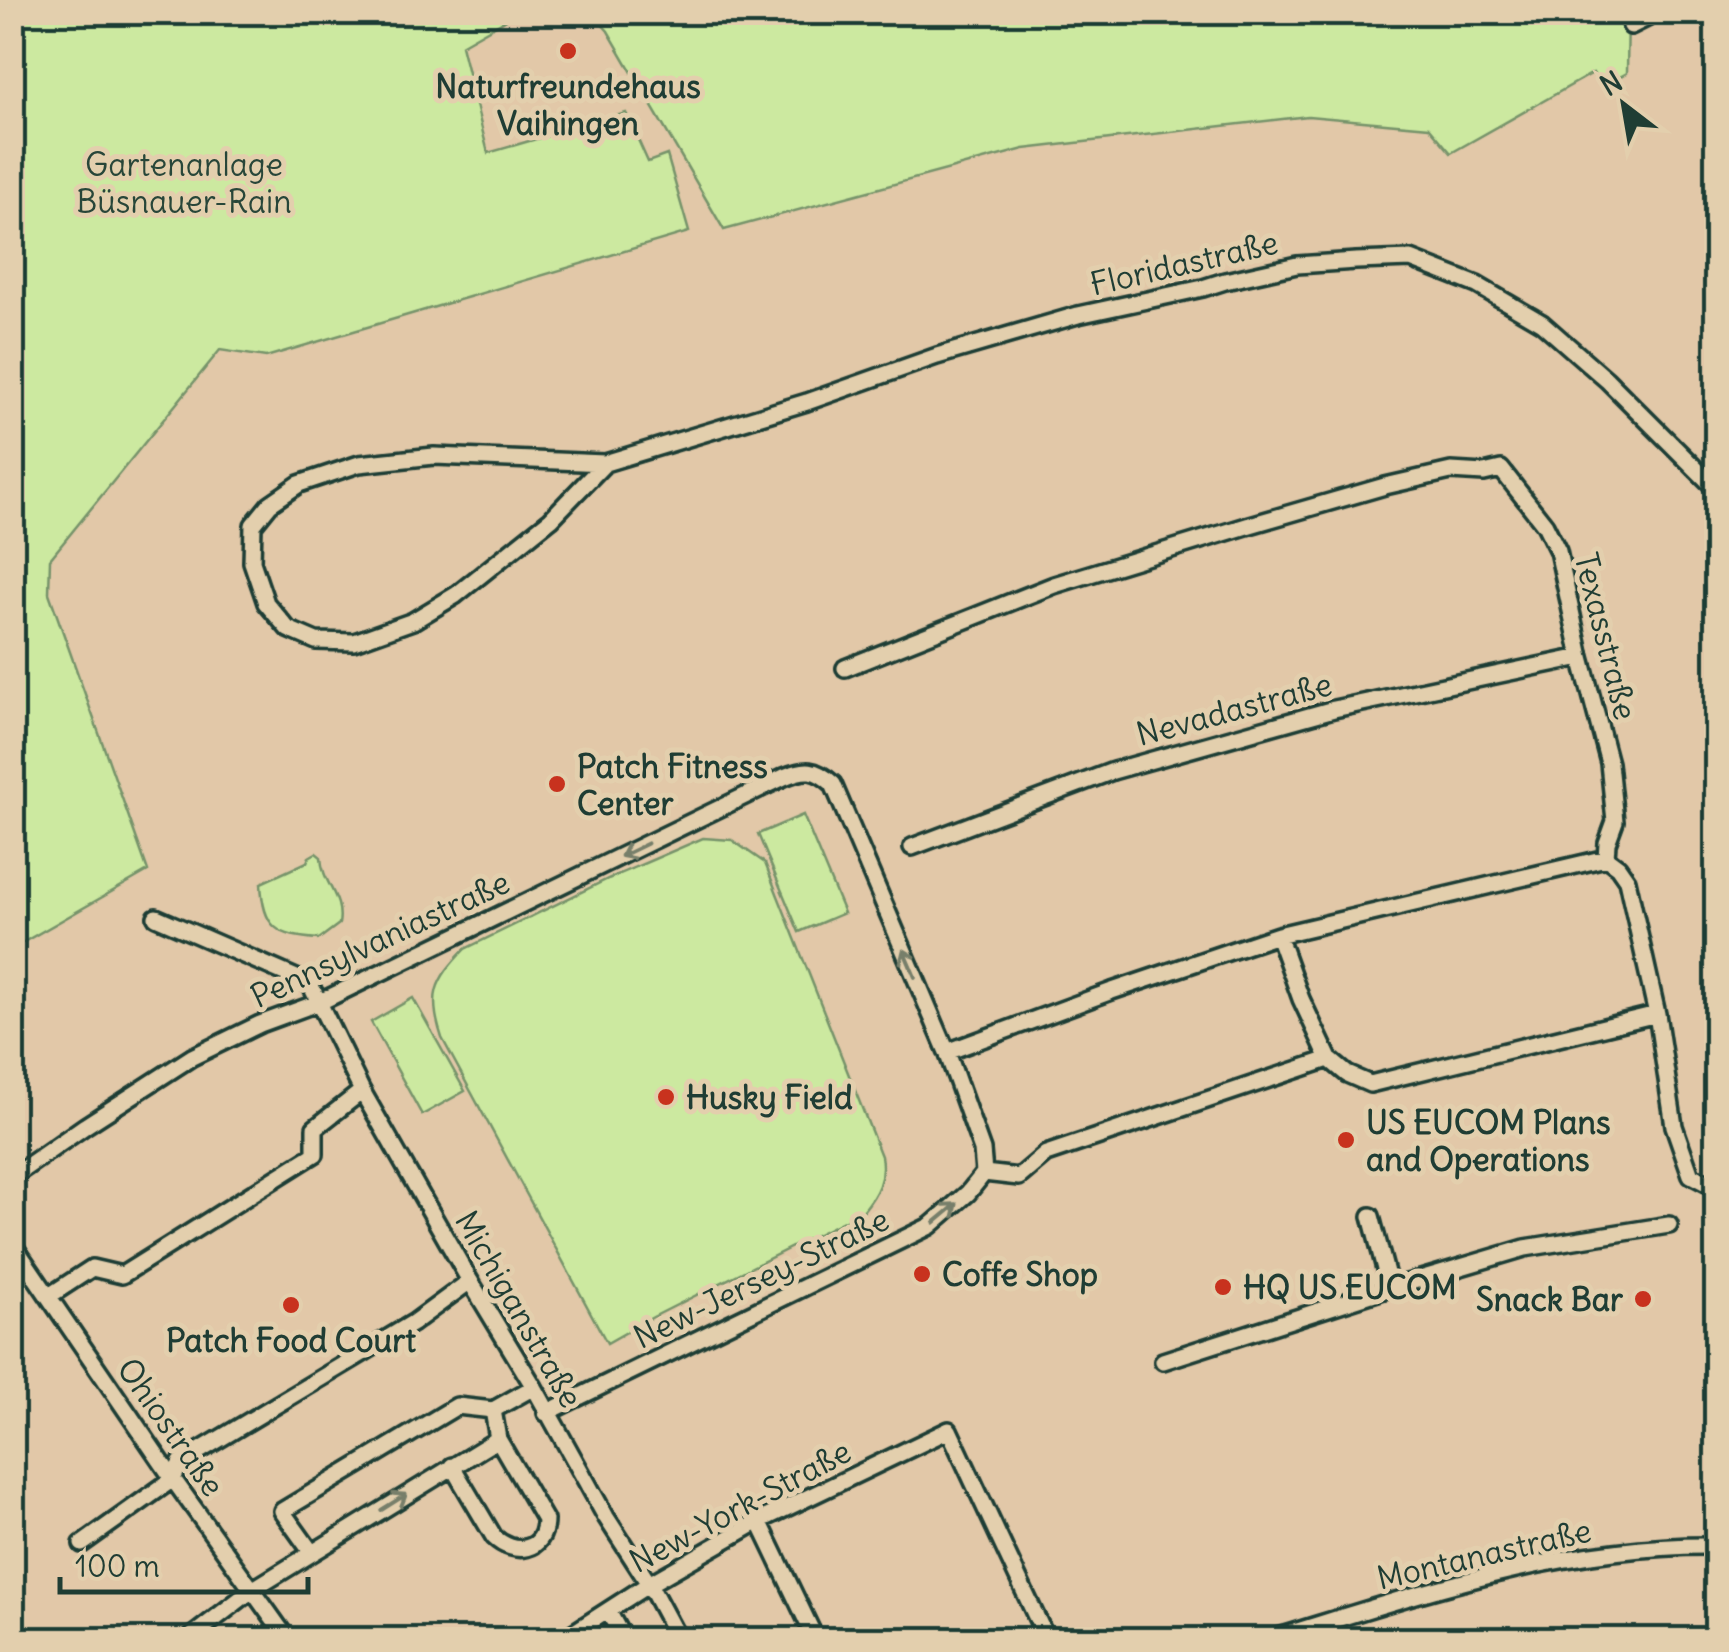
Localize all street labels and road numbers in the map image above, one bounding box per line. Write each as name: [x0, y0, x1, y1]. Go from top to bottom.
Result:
street label: Floridastraße: [1086, 221, 1282, 305]
street label: Texasstraße: [1565, 548, 1647, 724]
street label: Nevadastraße: [1132, 663, 1336, 755]
street label: Pennsylvaniastraße: [244, 861, 516, 1017]
street label: New-Jersey-Straße: [627, 1198, 895, 1358]
street label: Michiganstraße: [446, 1203, 592, 1415]
street label: Ohiostraße: [109, 1350, 233, 1504]
street label: New-York-Straße: [622, 1430, 858, 1582]
street label: Montanastraße: [1373, 1509, 1595, 1599]

